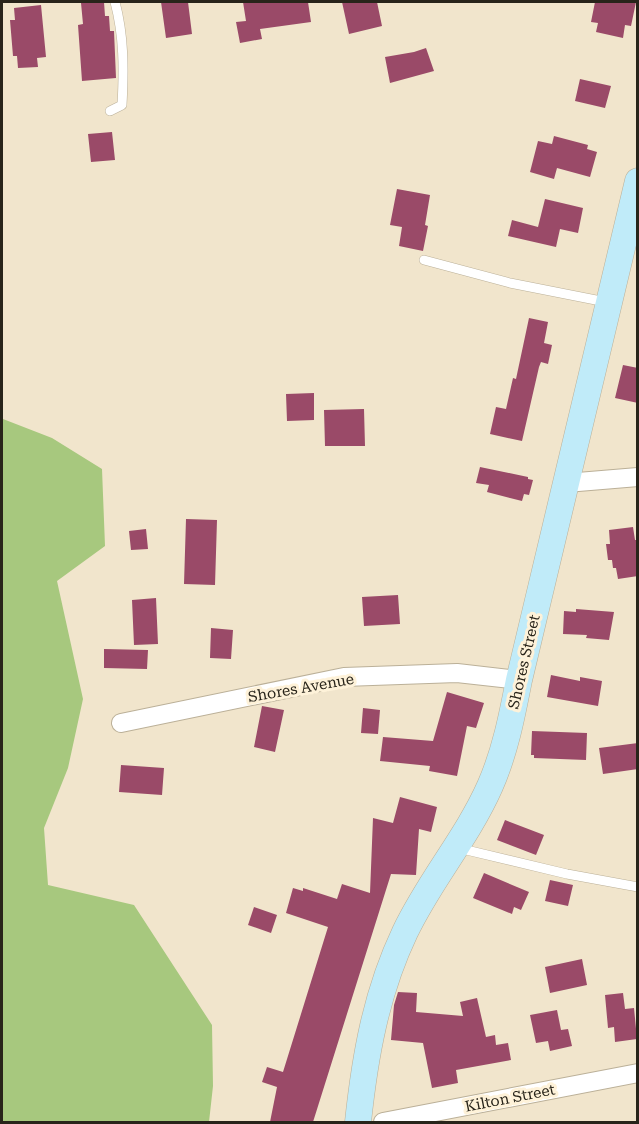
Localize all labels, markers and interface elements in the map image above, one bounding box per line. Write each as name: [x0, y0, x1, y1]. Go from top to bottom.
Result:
street label: Shores Street: [504, 613, 544, 711]
street label: Shores Avenue: [247, 670, 355, 706]
street label: Kilton Street: [463, 1080, 557, 1116]

